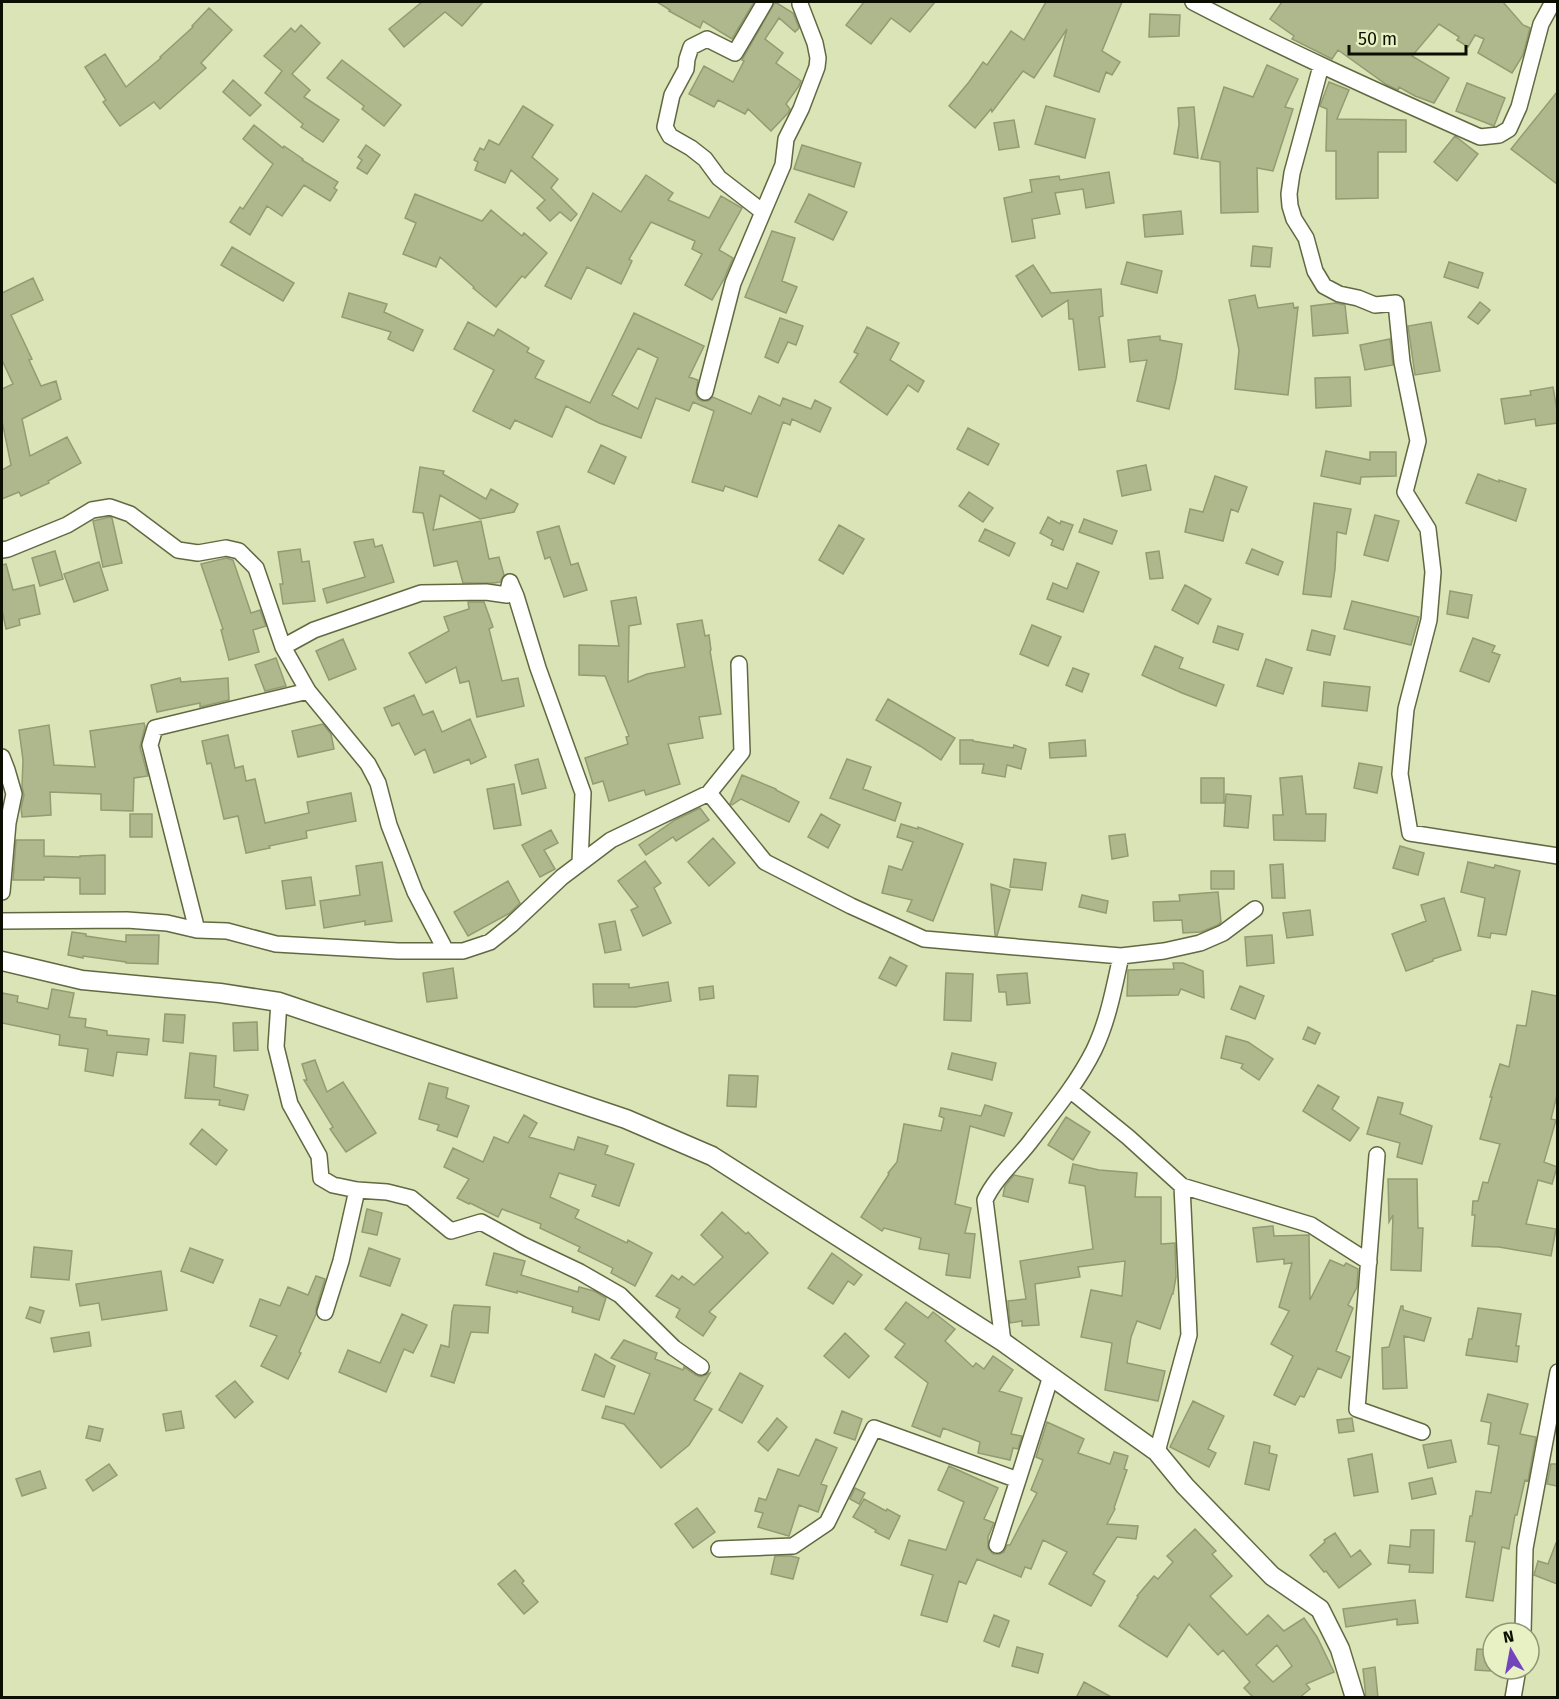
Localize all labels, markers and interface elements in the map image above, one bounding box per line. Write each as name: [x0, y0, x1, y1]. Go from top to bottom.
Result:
scale bar: [1349, 18, 1466, 56]
text: 50 m: [1358, 28, 1397, 50]
north arrow: [1481, 1621, 1541, 1681]
text: N: [1502, 1626, 1515, 1647]

